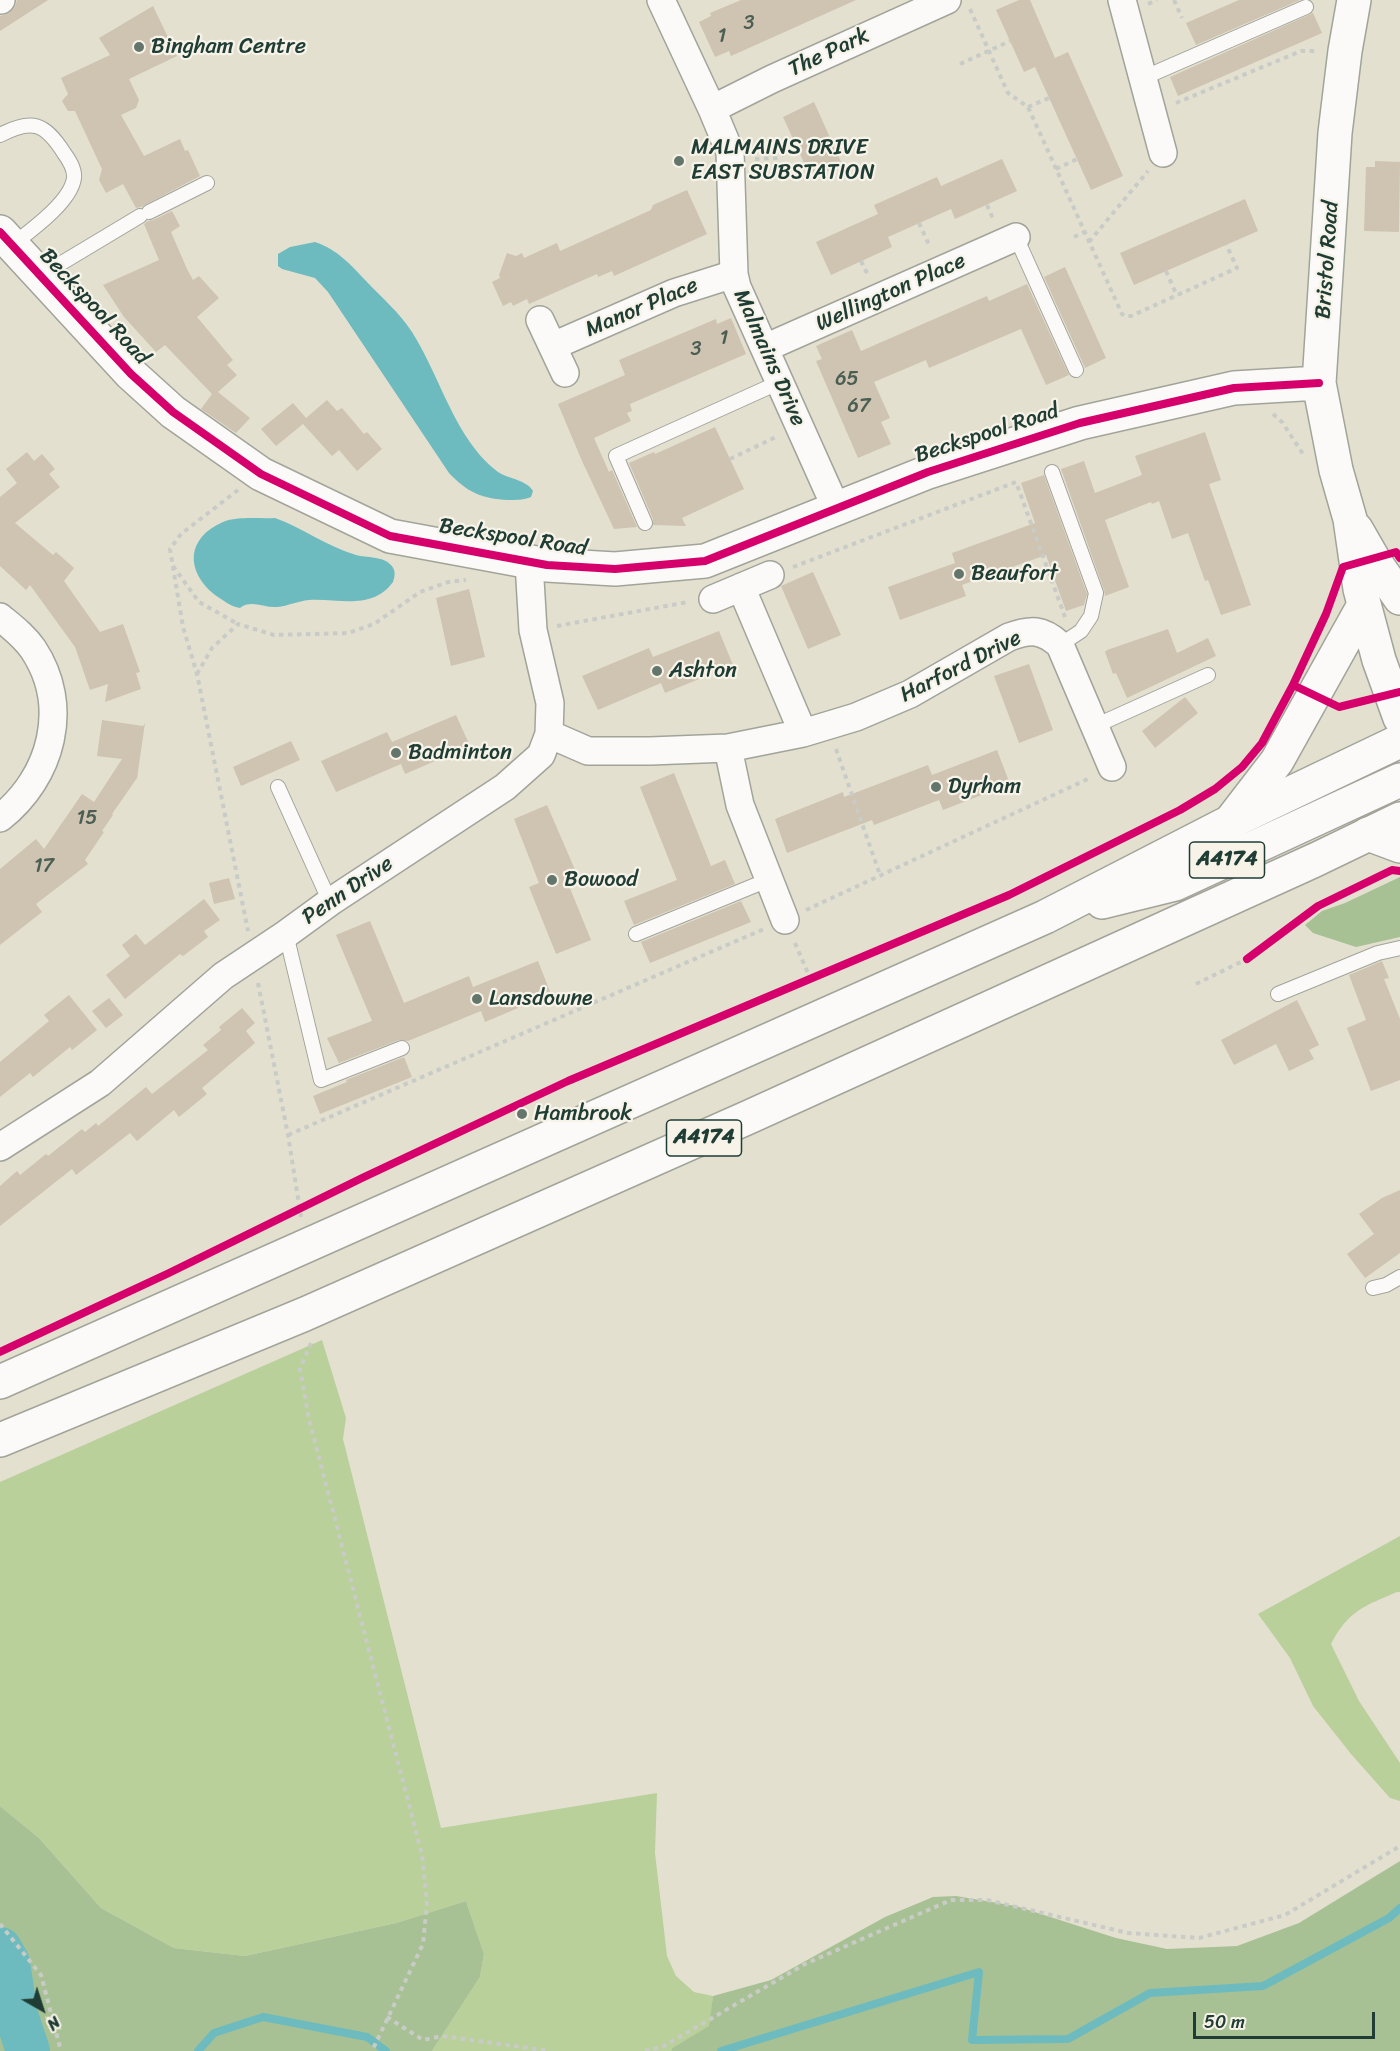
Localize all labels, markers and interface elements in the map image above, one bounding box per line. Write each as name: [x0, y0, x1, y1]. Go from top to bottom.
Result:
house number: 3: [744, 12, 754, 36]
street label: The Park: [785, 23, 873, 83]
house number: 1: [718, 25, 726, 49]
place label: Bingham Centre: [151, 34, 306, 60]
marker: Bingham Centre: [132, 40, 146, 54]
place label: MALMAINS DRIVE EAST SUBSTATION: [691, 135, 875, 186]
marker: MALMAINS DRIVE EAST SUBSTATION: [672, 154, 686, 168]
street label: Bristol Road: [1311, 200, 1345, 320]
street label: Beckspool Road: [33, 243, 155, 371]
street label: Wellington Place: [812, 248, 970, 338]
street label: Manor Place: [582, 272, 702, 344]
street label: Malmains Drive: [727, 286, 811, 430]
house number: 1: [720, 327, 728, 351]
house number: 3: [691, 338, 701, 362]
house number: 65: [835, 368, 859, 392]
house number: 67: [848, 395, 870, 419]
street label: Beckspool Road: [912, 398, 1062, 470]
street label: Beckspool Road: [437, 513, 589, 563]
place label: Beaufort: [971, 561, 1058, 587]
marker: Beaufort: [952, 567, 966, 581]
street label: Harford Drive: [896, 625, 1026, 709]
place label: Ashton: [669, 658, 737, 684]
marker: Ashton: [650, 664, 664, 678]
place label: Badminton: [408, 740, 512, 766]
marker: Badminton: [389, 746, 403, 760]
place label: Dyrham: [948, 774, 1021, 800]
marker: Dyrham: [929, 780, 943, 794]
house number: 15: [77, 807, 97, 831]
road number: A4174: [1190, 842, 1264, 878]
street label: Penn Drive: [298, 851, 398, 931]
house number: 17: [34, 855, 54, 879]
place label: Bowood: [564, 867, 638, 893]
marker: Bowood: [545, 873, 559, 887]
place label: Lansdowne: [489, 986, 593, 1012]
marker: Lansdowne: [470, 992, 484, 1006]
place label: Hambrook: [534, 1101, 632, 1127]
marker: Hambrook: [515, 1107, 529, 1121]
road number: A4174: [666, 1120, 742, 1156]
north arrow: [12, 1979, 72, 2039]
scale bar: [1196, 2000, 1378, 2038]
text: 50 m: [1204, 2006, 1245, 2038]
text: N: [40, 2009, 67, 2038]

